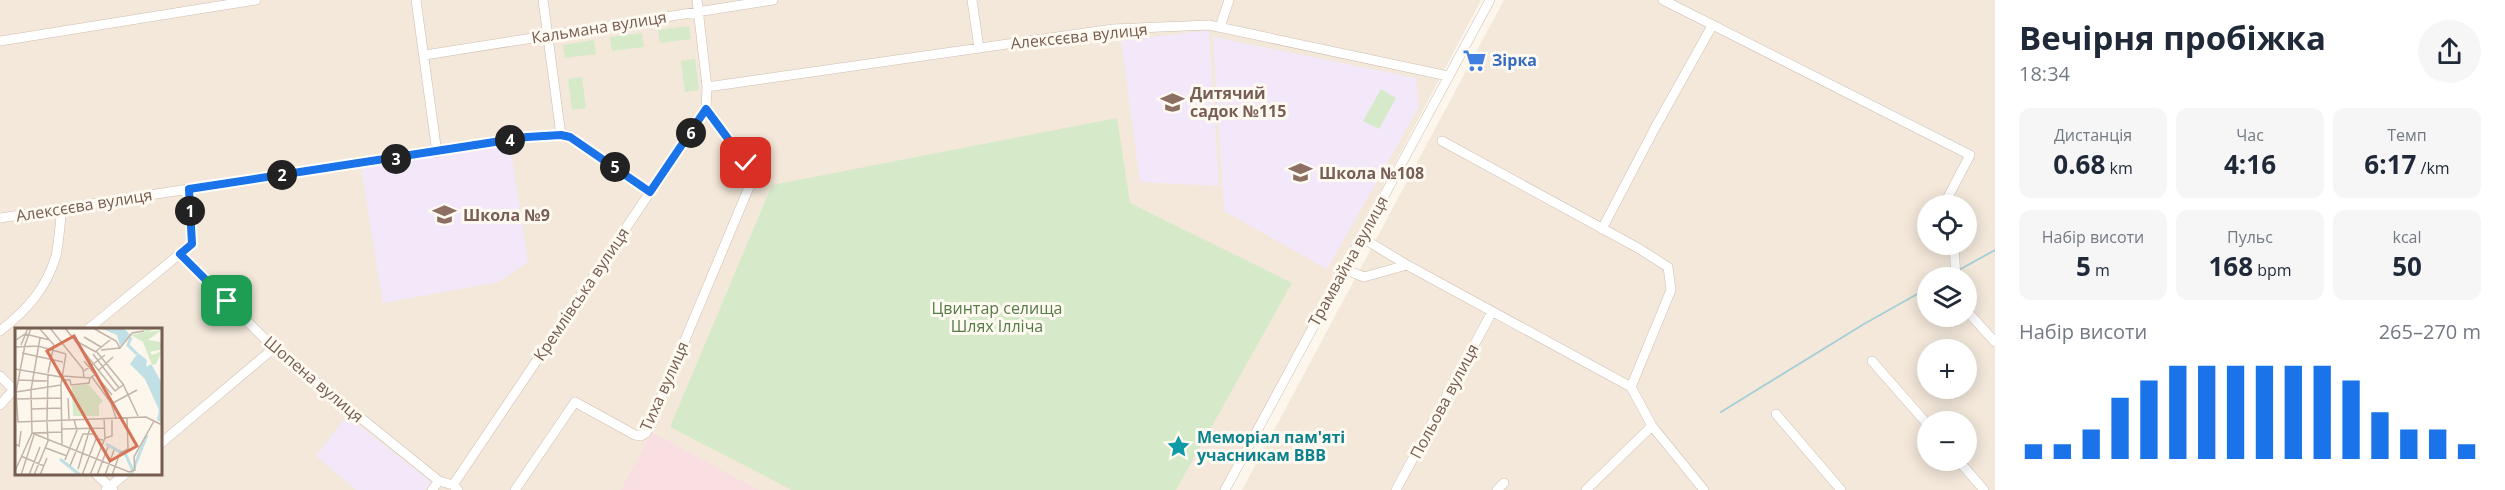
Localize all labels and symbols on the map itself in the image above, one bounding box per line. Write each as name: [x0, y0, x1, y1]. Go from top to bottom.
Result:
street label: Кальмана вулиця: [530, 5, 668, 49]
street label: Алексєєва вулиця: [1009, 18, 1149, 54]
supermarket icon: Зірка: [1461, 47, 1487, 73]
place label: Зірка: [1492, 49, 1537, 71]
place label: Дитячий садок №115: [1190, 82, 1286, 122]
school or university icon: Дитячий садок №115: [1159, 89, 1185, 115]
pin: 6: [676, 118, 706, 148]
pin: 4: [495, 125, 525, 155]
pin: [720, 137, 771, 188]
pin: 3: [381, 144, 411, 174]
pin: 5: [600, 152, 630, 182]
pin: 2: [267, 160, 297, 190]
school or university icon: Школа №108: [1288, 160, 1314, 186]
place label: Школа №108: [1319, 162, 1424, 184]
street label: Алексєєва вулиця: [14, 183, 154, 227]
street label: Трамвайна вулиця: [1303, 192, 1393, 330]
pin: 1: [175, 196, 205, 226]
school or university icon: Школа №9: [432, 202, 458, 228]
place label: Школа №9: [463, 204, 550, 226]
street label: Кремлівська вулиця: [528, 223, 634, 365]
pin: [201, 275, 252, 326]
park label: Цвинтар селища Шлях Ілліча: [932, 297, 1062, 337]
inset map: [15, 328, 162, 475]
street label: Шопена вулиця: [260, 331, 368, 427]
street label: Тиха вулиця: [634, 338, 694, 434]
street label: Польова вулиця: [1404, 340, 1484, 462]
place label: Меморіал пам'яті учасникам ВВВ: [1197, 426, 1345, 466]
place icon: Меморіал пам'яті учасникам ВВВ: [1166, 433, 1192, 459]

